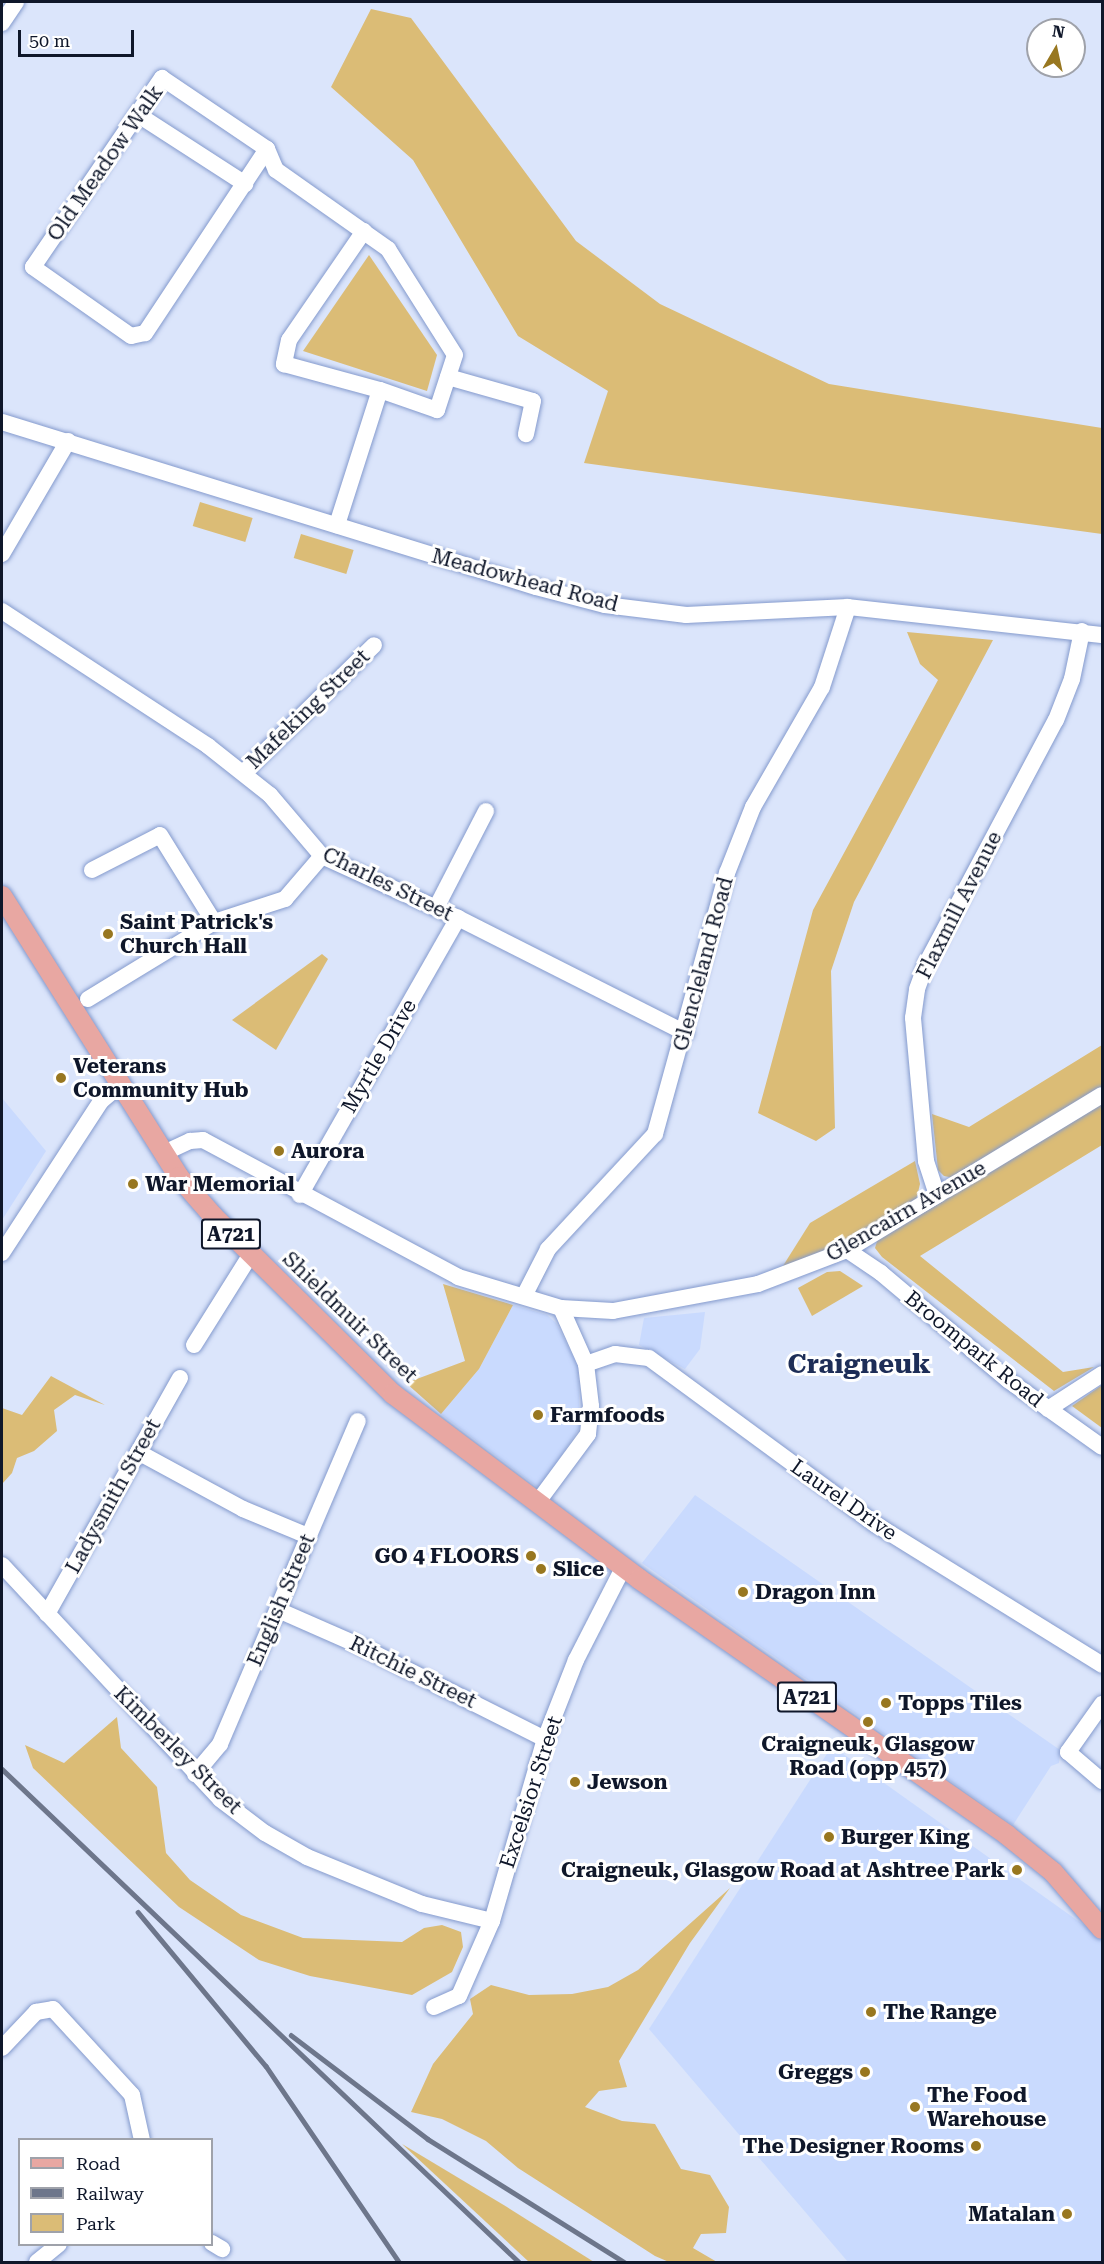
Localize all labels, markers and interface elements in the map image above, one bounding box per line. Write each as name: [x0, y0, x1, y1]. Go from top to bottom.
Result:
scale bar: [21, 18, 136, 56]
north arrow: [1026, 18, 1086, 78]
text: N: [1051, 21, 1066, 42]
text: 50 m: [29, 30, 70, 51]
street label: Old Meadow Walk: [42, 80, 168, 246]
street label: Meadowhead Road: [429, 543, 621, 617]
street label: Mafeking Street: [241, 644, 375, 774]
street label: Flaxmill Avenue: [911, 827, 1007, 983]
street label: Charles Street: [319, 842, 457, 926]
street label: Glencleland Road: [668, 874, 738, 1054]
place label: Saint Patrick's Church Hall: [120, 909, 273, 959]
marker: Saint Patrick's Church Hall: [101, 927, 115, 941]
street label: Myrtle Drive: [336, 995, 422, 1117]
place label: Veterans Community Hub: [73, 1053, 249, 1103]
marker: Veterans Community Hub: [54, 1071, 68, 1085]
place label: Aurora: [291, 1138, 364, 1164]
marker: Aurora: [272, 1144, 286, 1158]
street label: Glencairn Avenue: [822, 1155, 990, 1267]
place label: War Memorial: [145, 1171, 295, 1197]
marker: War Memorial: [126, 1177, 140, 1191]
road number: A721: [200, 1217, 262, 1251]
street label: Shieldmuir Street: [277, 1246, 423, 1388]
street label: Broompark Road: [900, 1285, 1048, 1413]
district label: Craigneuk: [787, 1349, 931, 1381]
place label: Farmfoods: [550, 1402, 665, 1428]
marker: Farmfoods: [531, 1408, 545, 1422]
street label: Ladysmith Street: [60, 1414, 166, 1578]
street label: Laurel Drive: [786, 1454, 902, 1546]
street label: English Street: [242, 1530, 320, 1670]
place label: GO 4 FLOORS: [375, 1543, 519, 1569]
marker: GO 4 FLOORS: [524, 1549, 538, 1563]
place label: Slice: [553, 1556, 604, 1582]
marker: Slice: [534, 1562, 548, 1576]
place label: Dragon Inn: [755, 1579, 876, 1605]
marker: Dragon Inn: [736, 1585, 750, 1599]
street label: Ritchie Street: [345, 1630, 481, 1714]
road number: A721: [776, 1680, 838, 1714]
street label: Kimberley Street: [109, 1681, 247, 1819]
place label: Topps Tiles: [898, 1690, 1022, 1716]
marker: Topps Tiles: [879, 1696, 893, 1710]
street label: Excelsior Street: [495, 1713, 567, 1871]
marker: Craigneuk, Glasgow Road (opp 457): [861, 1715, 875, 1729]
place label: Craigneuk, Glasgow Road (opp 457): [761, 1731, 975, 1781]
place label: Jewson: [587, 1769, 668, 1795]
marker: Jewson: [568, 1775, 582, 1789]
place label: Burger King: [841, 1824, 969, 1850]
marker: Burger King: [822, 1830, 836, 1844]
place label: Craigneuk, Glasgow Road at Ashtree Park: [561, 1857, 1005, 1883]
marker: Craigneuk, Glasgow Road at Ashtree Park: [1010, 1863, 1024, 1877]
place label: The Range: [883, 1999, 997, 2025]
marker: The Range: [864, 2005, 878, 2019]
place label: Greggs: [778, 2059, 853, 2085]
marker: Greggs: [858, 2065, 872, 2079]
place label: The Food Warehouse: [927, 2082, 1046, 2132]
marker: The Food Warehouse: [908, 2100, 922, 2114]
place label: The Designer Rooms: [742, 2133, 964, 2159]
legend: [18, 2138, 213, 2246]
marker: The Designer Rooms: [969, 2139, 983, 2153]
text: Road: [76, 2153, 120, 2174]
text: Railway: [76, 2183, 144, 2204]
place label: Matalan: [968, 2201, 1055, 2227]
marker: Matalan: [1060, 2207, 1074, 2221]
text: Park: [76, 2213, 116, 2234]

